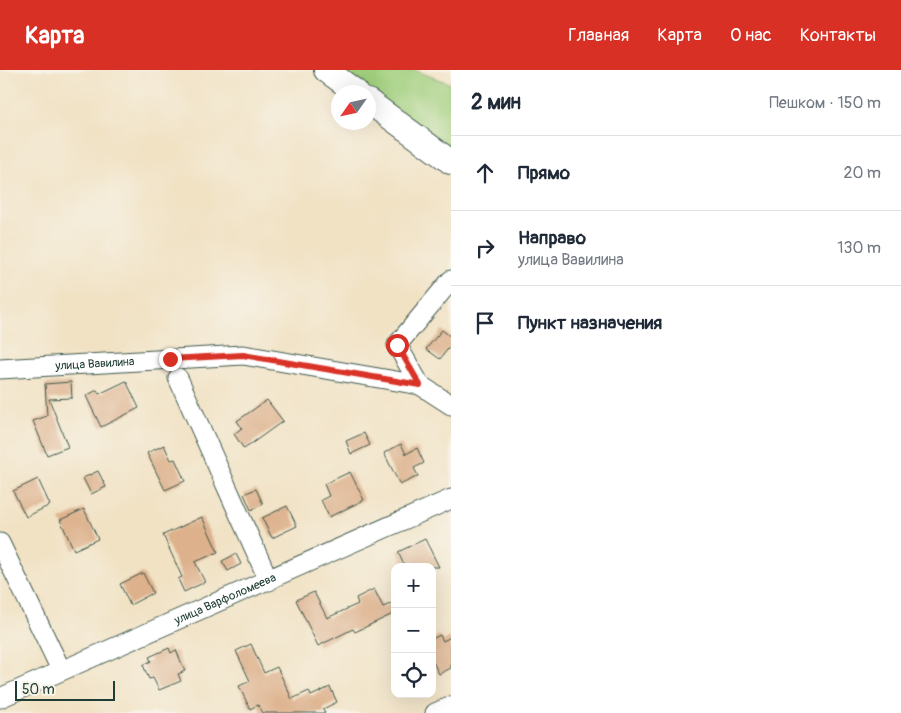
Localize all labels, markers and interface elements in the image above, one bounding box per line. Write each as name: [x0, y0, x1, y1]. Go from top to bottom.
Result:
text: Карта: [25, 21, 84, 50]
text: Главная: [568, 24, 629, 47]
text: Карта: [657, 24, 702, 47]
text: О нас: [730, 24, 772, 47]
text: Контакты: [800, 24, 876, 47]
north arrow: [331, 85, 376, 130]
text: 2 мин: [471, 89, 521, 116]
text: Пешком · 150 m: [769, 93, 881, 113]
icon: ahead: [471, 159, 499, 187]
text: Прямо: [518, 161, 570, 185]
text: 20 m: [843, 163, 881, 183]
text: Направо: [518, 226, 586, 250]
icon: right: [471, 234, 499, 262]
text: 130 m: [837, 238, 881, 258]
text: улица Вавилина: [518, 250, 624, 270]
icon: arrive: [471, 309, 499, 337]
text: Пункт назначения: [518, 311, 662, 335]
route start: [386, 334, 409, 357]
route end: [159, 348, 182, 371]
street label: улица Вавилина: [54, 354, 135, 374]
map controls: [391, 563, 436, 698]
button: +: [391, 563, 436, 608]
street label: улица Варфоломеева: [171, 570, 279, 629]
button: −: [391, 608, 436, 653]
button: locate: [391, 653, 436, 698]
scale bar: [15, 678, 115, 701]
text: 50 m: [22, 681, 55, 698]

